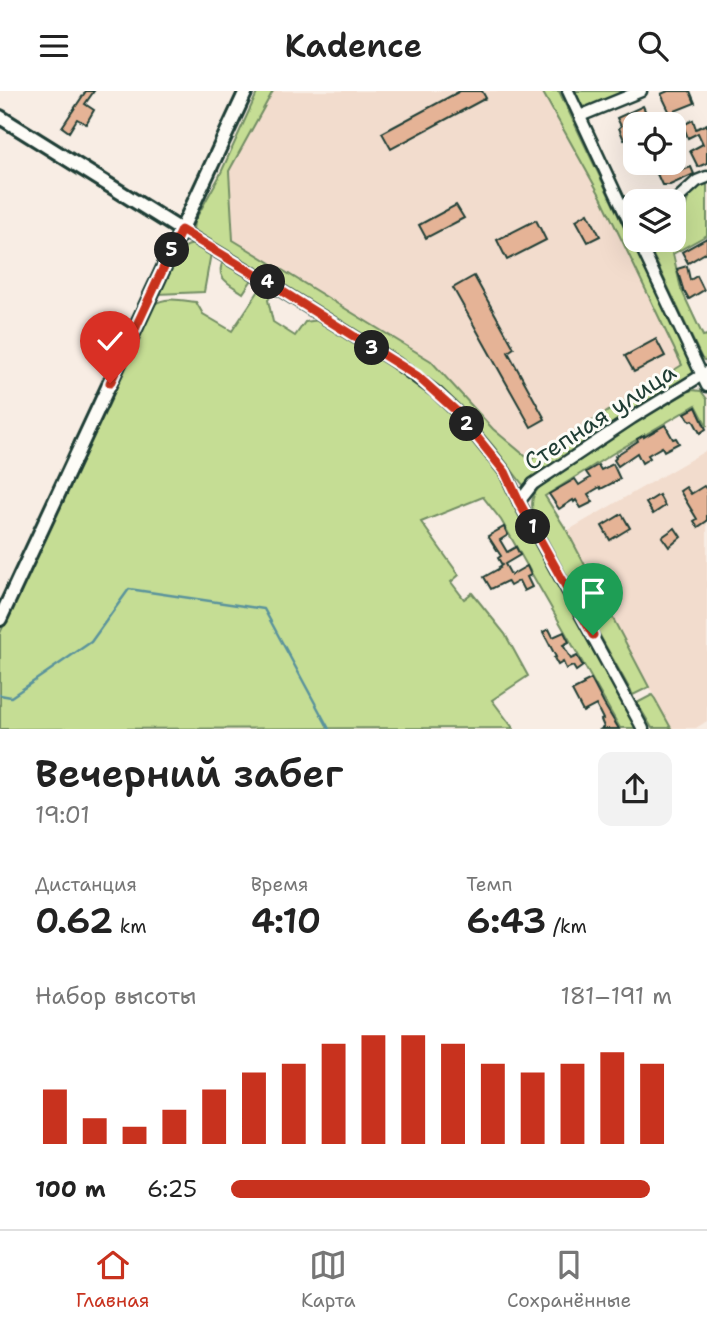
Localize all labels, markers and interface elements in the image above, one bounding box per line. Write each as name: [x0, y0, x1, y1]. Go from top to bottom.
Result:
text: Kadence: [285, 24, 422, 67]
icon: menu: [35, 27, 73, 65]
icon: search: [634, 27, 672, 65]
map controls: [623, 112, 686, 252]
button: locate: [623, 112, 686, 175]
button: layers: [623, 189, 686, 252]
pin: 5: [154, 233, 190, 267]
text: 5: [166, 237, 177, 262]
pin: 4: [250, 265, 286, 299]
text: 4: [261, 269, 274, 294]
pin: [80, 311, 140, 383]
icon: check: [91, 322, 129, 360]
pin: 3: [354, 331, 390, 365]
text: 3: [365, 335, 378, 360]
street label: Степная улица: [518, 356, 682, 478]
pin: 2: [449, 407, 484, 441]
text: 2: [460, 411, 473, 436]
pin: 1: [516, 509, 550, 544]
text: 1: [528, 514, 537, 539]
pin: [563, 563, 623, 635]
icon: arrive: [574, 574, 612, 612]
text: Вечерний забег: [35, 748, 343, 799]
button: share: [598, 752, 672, 826]
text: 19:01: [35, 800, 90, 830]
text: Дистанция: [35, 872, 137, 897]
text: Время: [251, 872, 309, 897]
text: Темп: [466, 872, 512, 897]
text: 0.62: [35, 897, 113, 944]
text: 4:10: [251, 897, 321, 944]
text: 6:43: [466, 897, 547, 944]
text: km: [113, 914, 147, 939]
text: /km: [547, 914, 587, 939]
text: Набор высоты: [35, 981, 196, 1011]
text: 181–191 m: [561, 981, 672, 1011]
text: 100 m: [35, 1174, 106, 1204]
text: 6:25: [147, 1174, 197, 1204]
tab: Главная: [76, 1246, 149, 1313]
tab: Карта: [301, 1246, 355, 1313]
tab: Сохранённые: [507, 1246, 631, 1313]

